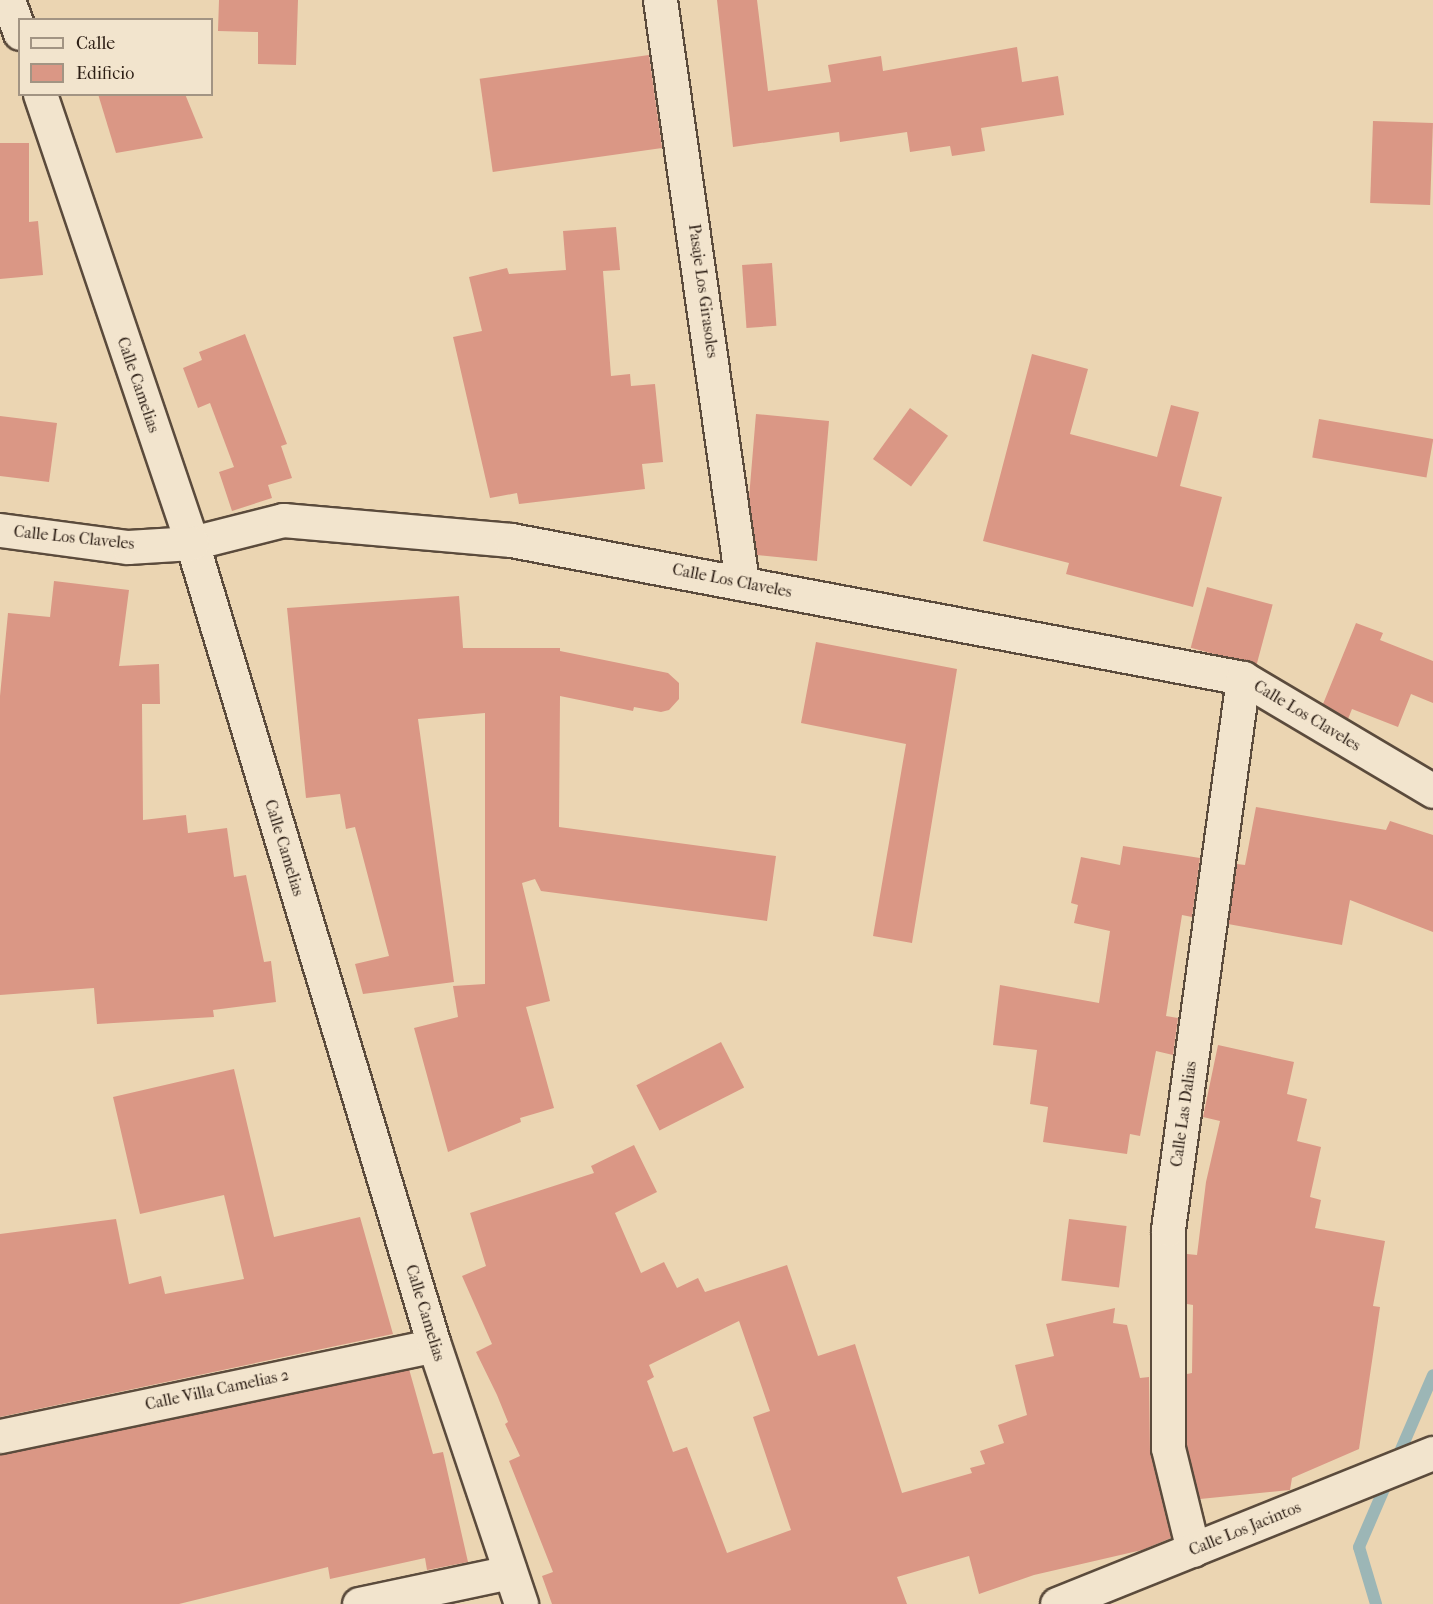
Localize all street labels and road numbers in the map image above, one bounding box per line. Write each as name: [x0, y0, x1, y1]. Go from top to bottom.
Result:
street label: Pasaje Los Girasoles: [684, 223, 722, 359]
street label: Calle Camelias: [113, 335, 163, 435]
street label: Calle Los Claveles: [13, 522, 135, 554]
street label: Calle Los Claveles: [671, 560, 793, 602]
street label: Calle Los Claveles: [1250, 677, 1364, 755]
street label: Calle Camelias: [260, 797, 308, 899]
street label: Calle Las Dalias: [1167, 1060, 1201, 1168]
street label: Calle Camelias: [401, 1262, 449, 1364]
street label: Calle Villa Camelias 2: [143, 1365, 291, 1415]
street label: Calle Los Jacintos: [1186, 1498, 1304, 1560]

